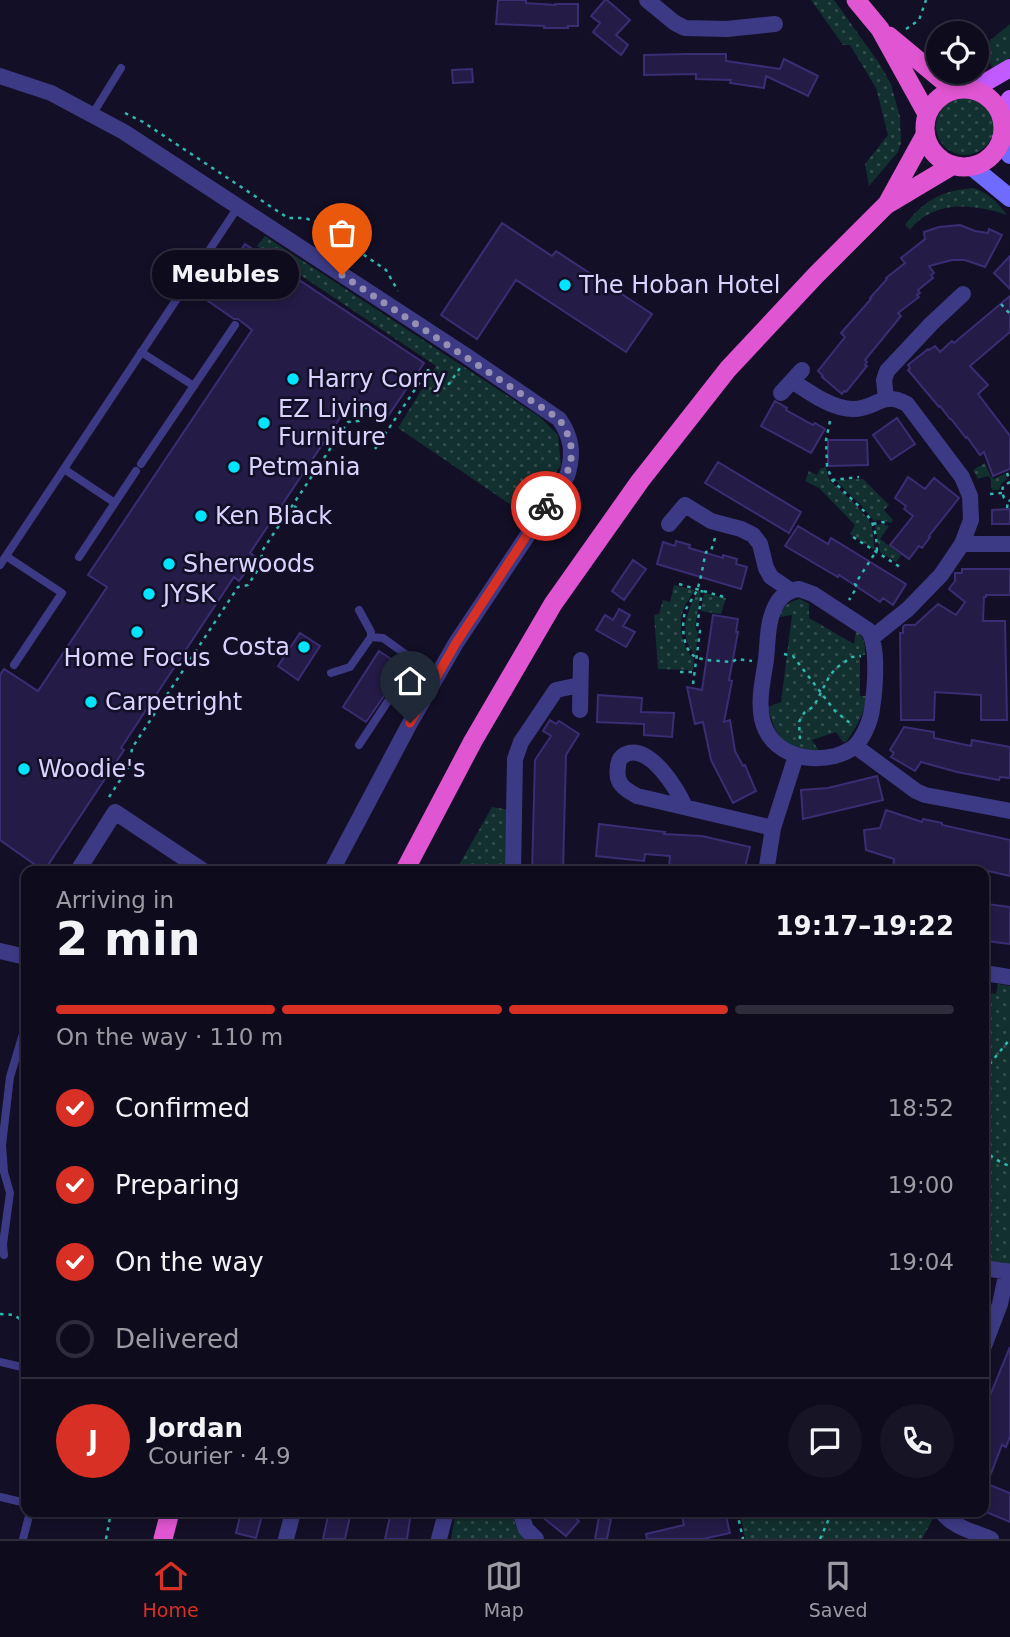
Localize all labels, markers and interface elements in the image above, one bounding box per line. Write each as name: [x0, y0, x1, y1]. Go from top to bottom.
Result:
map controls: [926, 21, 989, 84]
button: locate: [926, 21, 989, 84]
pin: [312, 203, 372, 275]
icon: bag: [323, 214, 361, 252]
callout: Meubles: [153, 250, 300, 300]
text: Meubles: [171, 261, 280, 287]
place label: The Hoban Hotel: [578, 271, 780, 299]
marker: The Hoban Hotel: [557, 277, 573, 293]
place label: Harry Corry: [307, 365, 446, 393]
marker: Harry Corry: [285, 371, 301, 387]
place label: EZ Living Furniture: [278, 395, 389, 451]
marker: EZ Living Furniture: [256, 415, 272, 431]
place label: Petmania: [248, 453, 360, 481]
marker: Petmania: [226, 459, 242, 475]
courier: [511, 471, 581, 541]
icon: bike: [527, 487, 565, 525]
place label: Ken Black: [215, 502, 332, 530]
marker: Ken Black: [193, 508, 209, 524]
place label: Sherwoods: [183, 550, 315, 578]
marker: Sherwoods: [161, 556, 177, 572]
place label: JYSK: [161, 580, 217, 608]
marker: JYSK: [141, 586, 157, 602]
marker: Home Focus: [129, 624, 145, 640]
place label: Costa: [222, 633, 290, 661]
marker: Costa: [296, 639, 312, 655]
place label: Home Focus: [63, 644, 211, 672]
pin: [380, 651, 440, 723]
icon: home: [391, 662, 429, 700]
place label: Carpetright: [105, 688, 242, 716]
marker: Carpetright: [83, 694, 99, 710]
place label: Woodie's: [38, 755, 145, 783]
marker: Woodie's: [16, 761, 32, 777]
text: Arriving in: [56, 887, 174, 913]
text: 19:17–19:22: [775, 911, 954, 941]
text: 2 min: [56, 912, 200, 966]
text: On the way · 110 m: [56, 1024, 283, 1050]
icon: check: [56, 1089, 94, 1127]
text: Confirmed: [115, 1093, 250, 1123]
text: 18:52: [888, 1095, 954, 1121]
icon: check: [56, 1166, 94, 1204]
text: Preparing: [115, 1170, 240, 1200]
text: 19:00: [888, 1172, 954, 1198]
icon: check: [56, 1243, 94, 1281]
text: On the way: [115, 1247, 264, 1277]
text: 19:04: [888, 1249, 954, 1275]
text: Delivered: [115, 1324, 239, 1354]
button: chat: [788, 1404, 862, 1478]
button: phone: [880, 1404, 954, 1478]
text: Jordan: [148, 1413, 243, 1443]
text: J: [88, 1426, 98, 1456]
text: Courier · 4.9: [148, 1443, 291, 1469]
tab: Home: [143, 1557, 199, 1621]
tab: Map: [484, 1557, 524, 1621]
tab: Saved: [809, 1557, 867, 1621]

